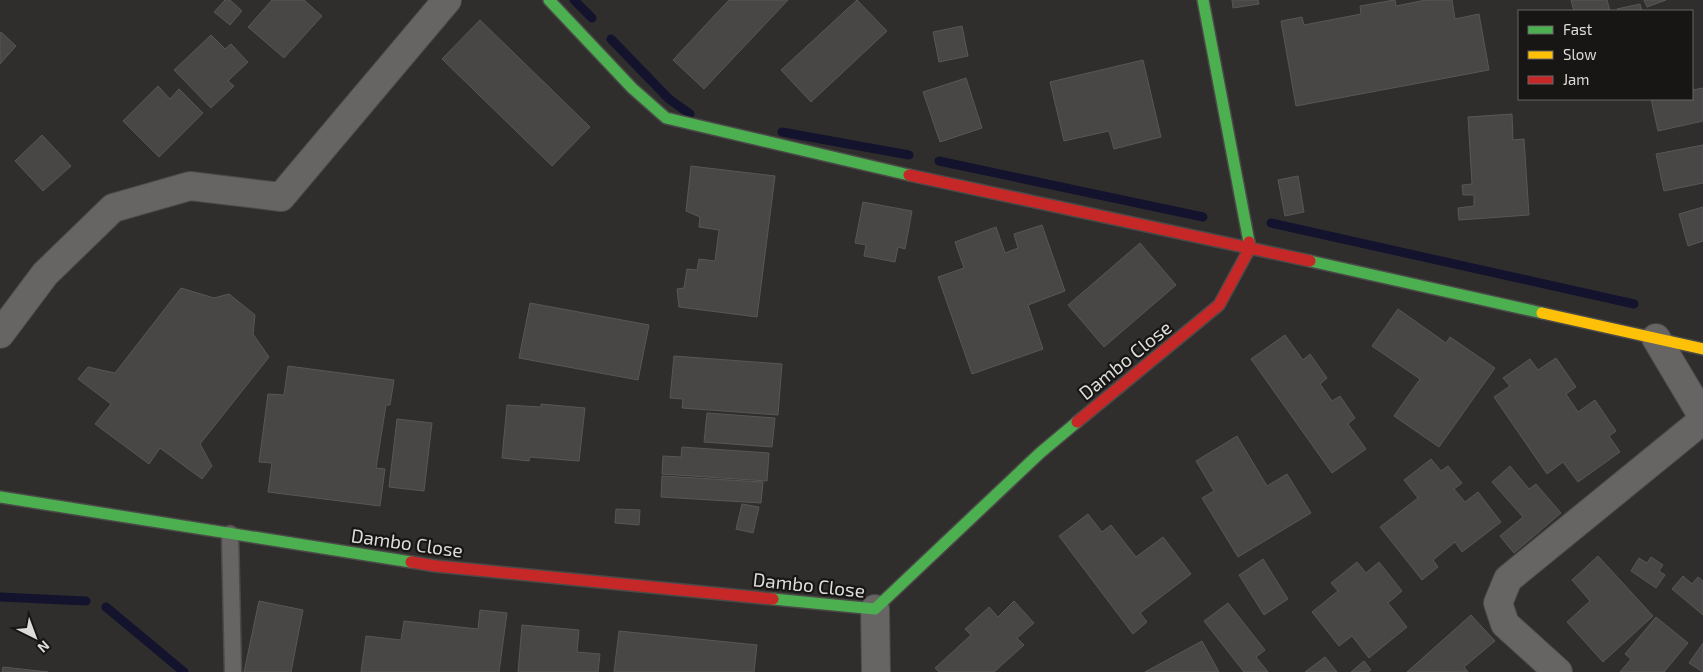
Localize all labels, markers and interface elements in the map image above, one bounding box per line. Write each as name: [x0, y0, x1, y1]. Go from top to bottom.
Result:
legend: [1518, 10, 1693, 100]
text: Fast: [1563, 20, 1593, 38]
text: Slow: [1563, 45, 1597, 63]
text: Jam: [1563, 70, 1589, 88]
street label: Dambo Close: [1074, 315, 1176, 404]
street label: Dambo Close: [350, 523, 464, 562]
street label: Dambo Close: [752, 567, 866, 602]
north arrow: [10, 612, 60, 662]
text: N: [35, 637, 53, 657]

